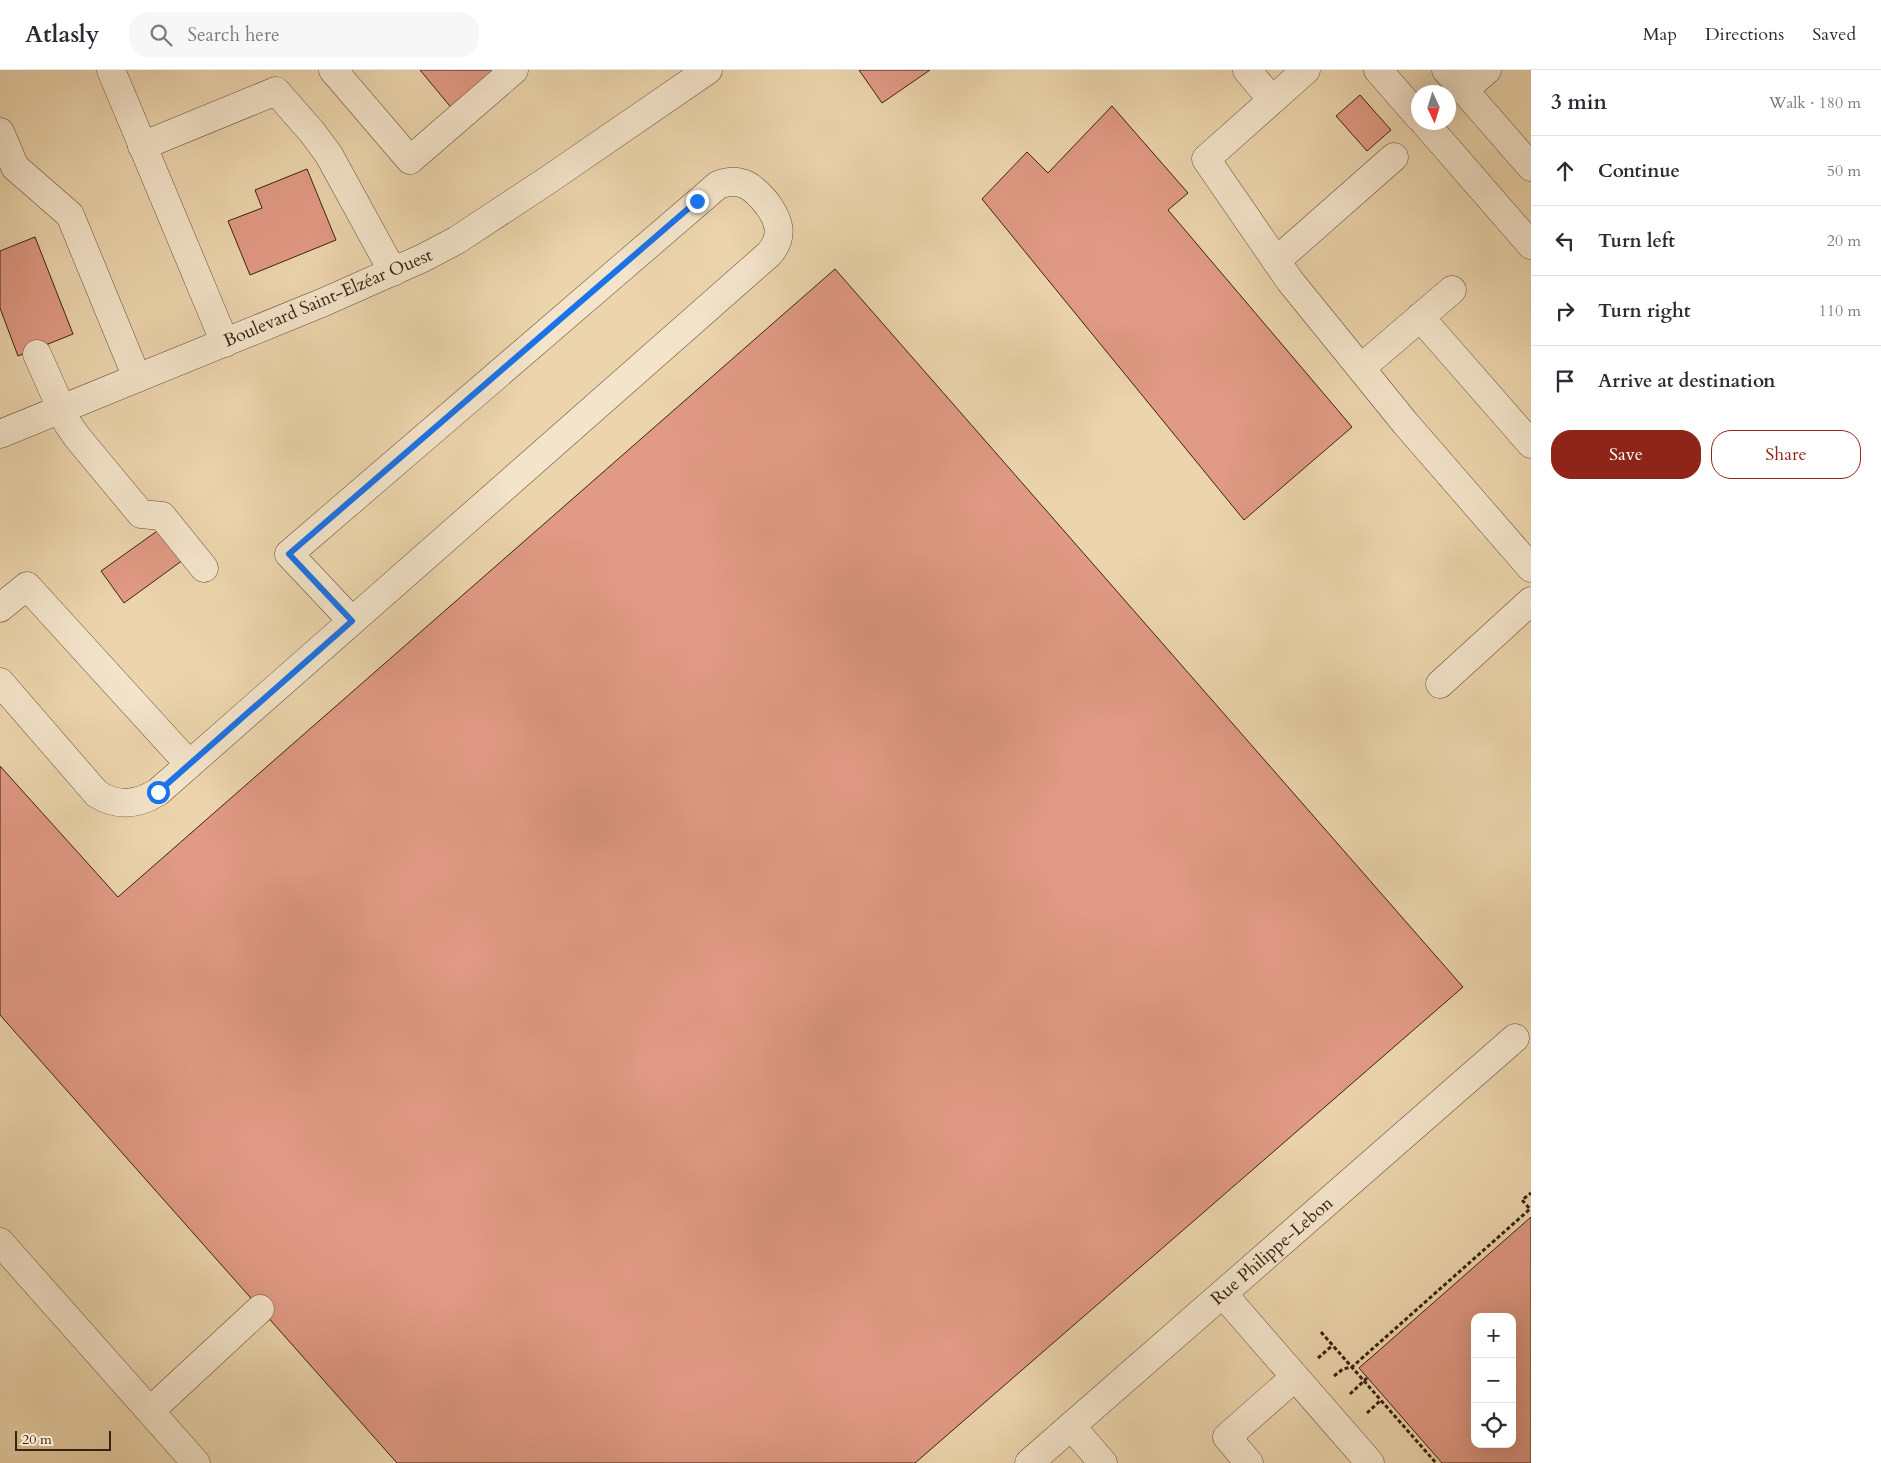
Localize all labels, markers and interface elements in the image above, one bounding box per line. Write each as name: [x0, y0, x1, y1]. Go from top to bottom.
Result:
search box: [129, 12, 479, 57]
text: Atlasly: [25, 18, 99, 51]
icon: search: [147, 21, 175, 49]
text: Search here: [187, 22, 280, 48]
text: Map: [1643, 22, 1677, 47]
text: Directions: [1705, 22, 1784, 47]
text: Saved: [1812, 22, 1856, 47]
north arrow: [1411, 85, 1456, 130]
text: 3 min: [1551, 88, 1607, 117]
text: Walk · 180 m: [1769, 92, 1861, 114]
icon: ahead: [1551, 157, 1579, 185]
text: Continue: [1598, 158, 1680, 184]
text: 50 m: [1827, 160, 1861, 182]
route end: [686, 190, 709, 213]
icon: left: [1551, 227, 1579, 255]
text: Turn left: [1598, 228, 1675, 254]
text: 20 m: [1827, 230, 1861, 252]
street label: Boulevard Saint-Elzéar Ouest: [220, 242, 437, 353]
icon: right: [1551, 297, 1579, 325]
text: Turn right: [1598, 298, 1690, 324]
text: 110 m: [1819, 300, 1861, 322]
icon: arrive: [1551, 367, 1579, 395]
text: Arrive at destination: [1598, 368, 1775, 394]
button: Save: [1551, 430, 1701, 479]
button: Share: [1711, 430, 1861, 479]
route start: [147, 781, 170, 804]
street label: Rue Philippe-Lebon: [1205, 1190, 1339, 1311]
map controls: [1471, 1313, 1516, 1448]
button: +: [1471, 1313, 1516, 1358]
button: −: [1471, 1358, 1516, 1403]
button: locate: [1471, 1403, 1516, 1448]
scale bar: [15, 1428, 111, 1451]
text: 20 m: [22, 1430, 52, 1449]

